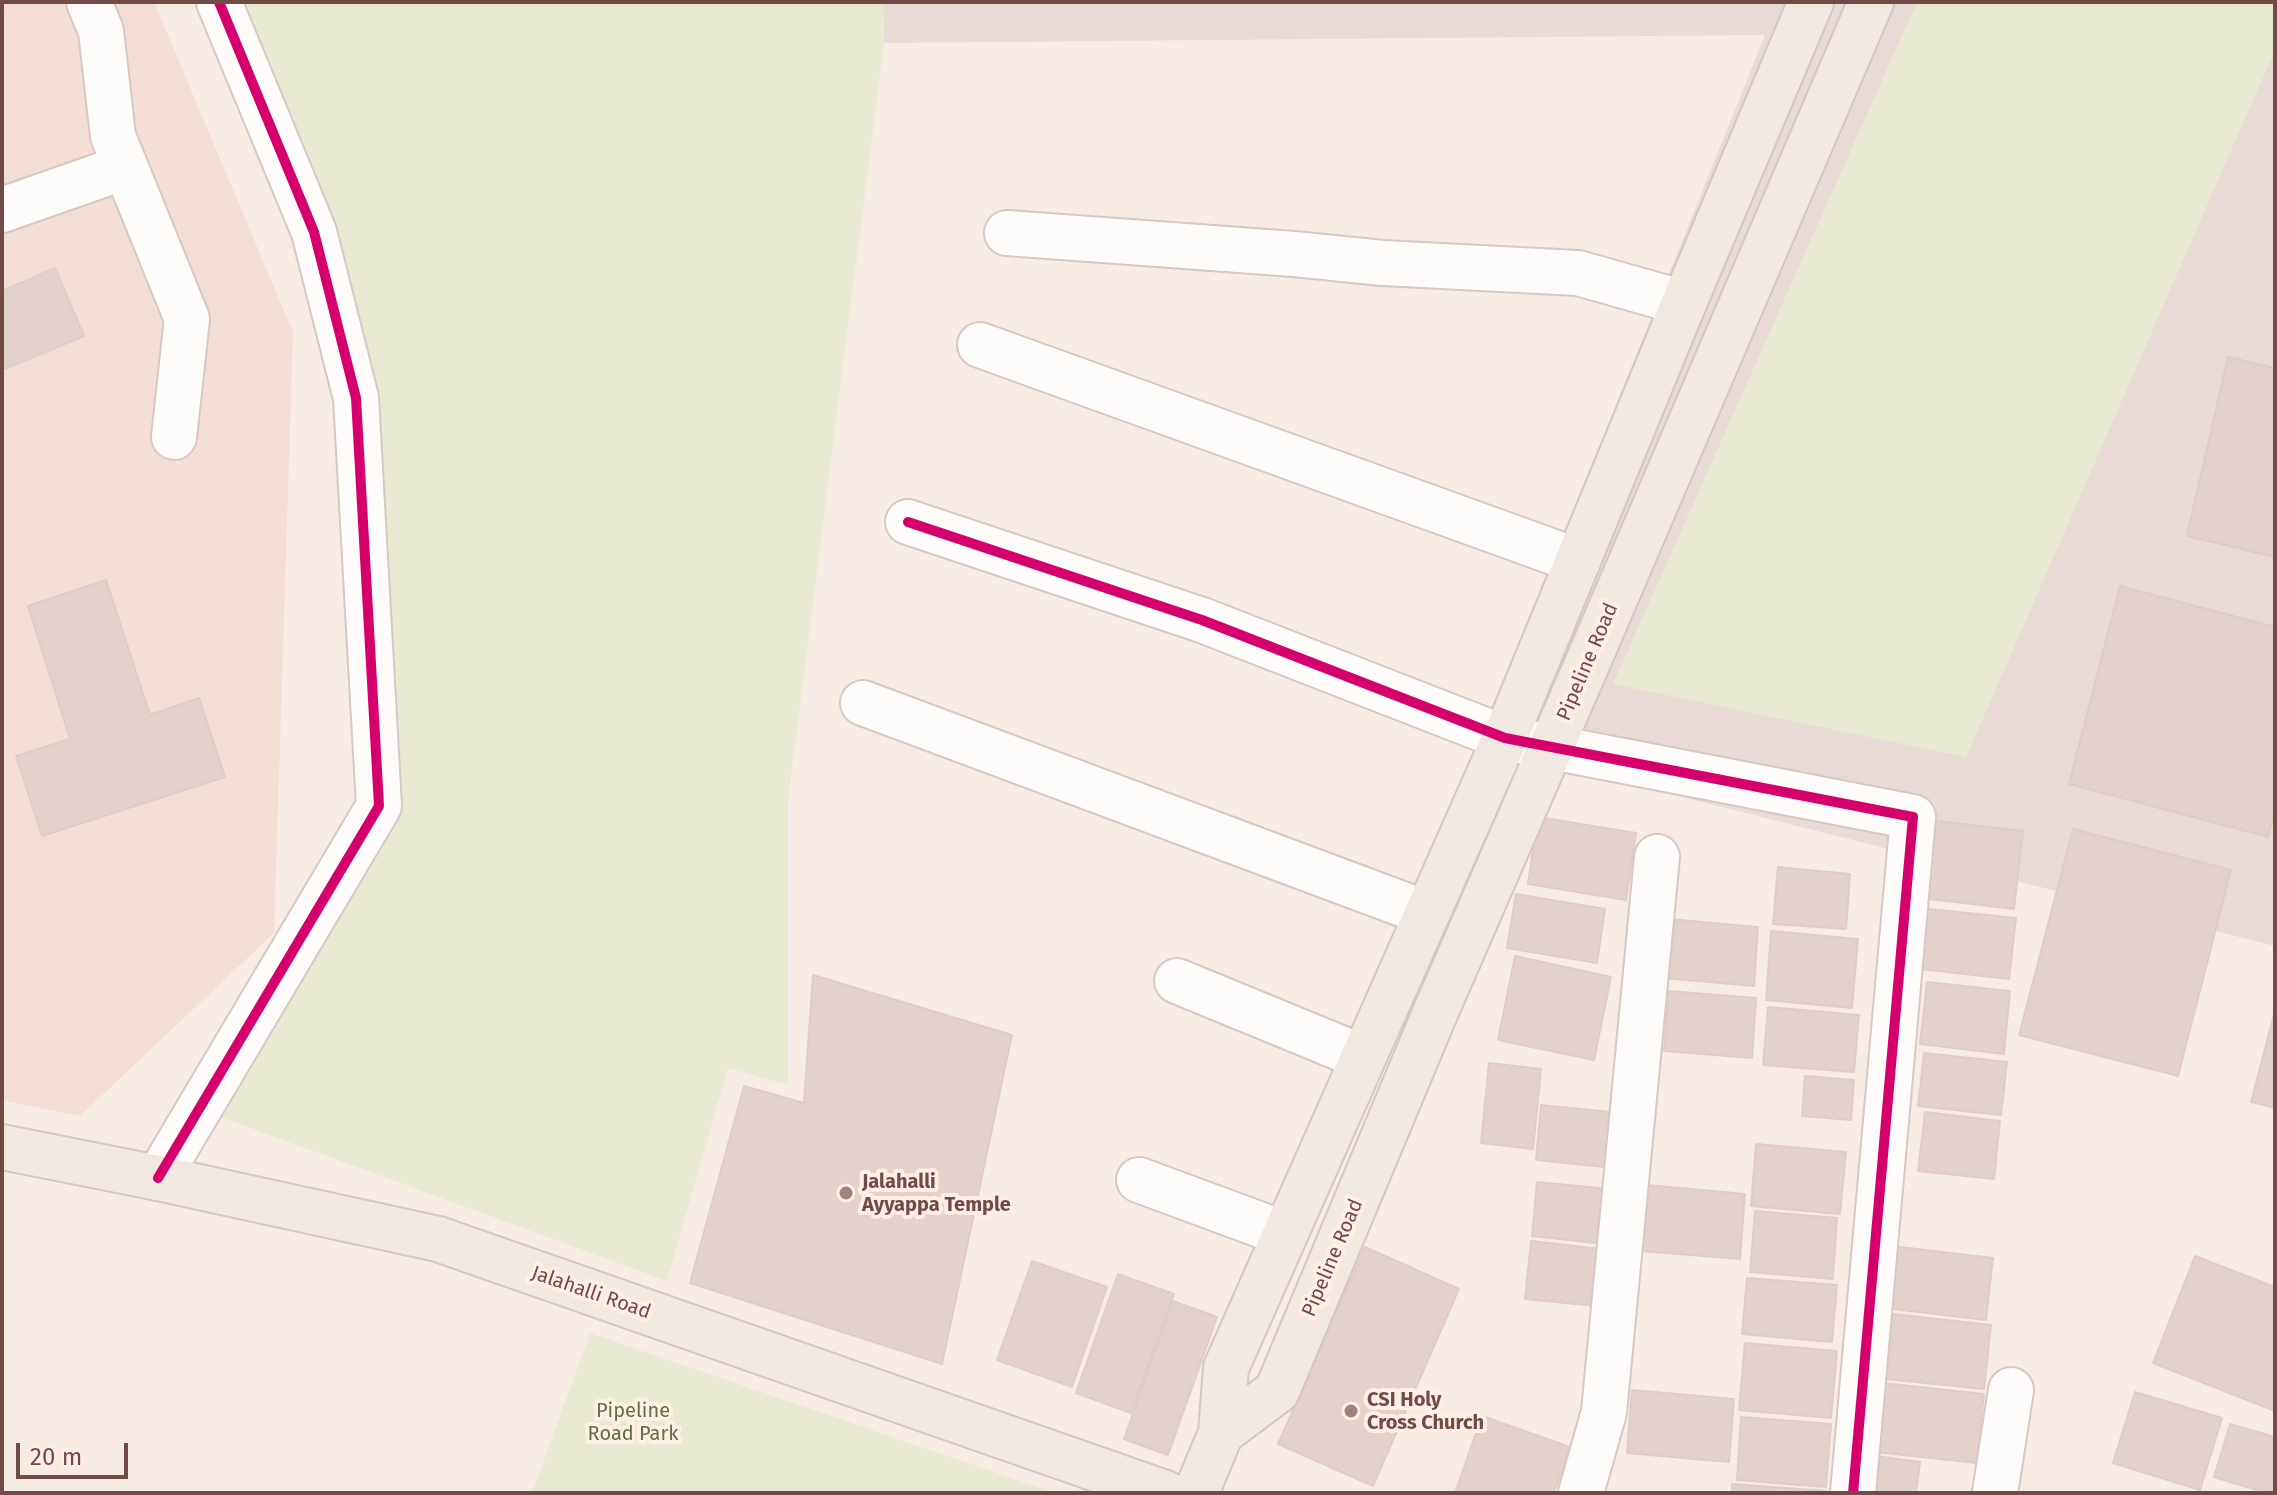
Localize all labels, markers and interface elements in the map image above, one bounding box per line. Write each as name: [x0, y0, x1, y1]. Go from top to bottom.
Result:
street label: Pipeline Road: [1552, 600, 1624, 724]
place label: Jalahalli Ayyappa Temple: [862, 1170, 1011, 1217]
marker: Jalahalli Ayyappa Temple: [837, 1184, 855, 1202]
street label: Pipeline Road: [1297, 1196, 1369, 1320]
street label: Jalahalli Road: [528, 1261, 654, 1325]
place label: CSI Holy Cross Church: [1367, 1388, 1484, 1435]
park label: Pipeline Road Park: [588, 1399, 678, 1446]
marker: CSI Holy Cross Church: [1342, 1402, 1360, 1420]
scale bar: [20, 1427, 132, 1477]
text: 20 m: [30, 1443, 82, 1471]

